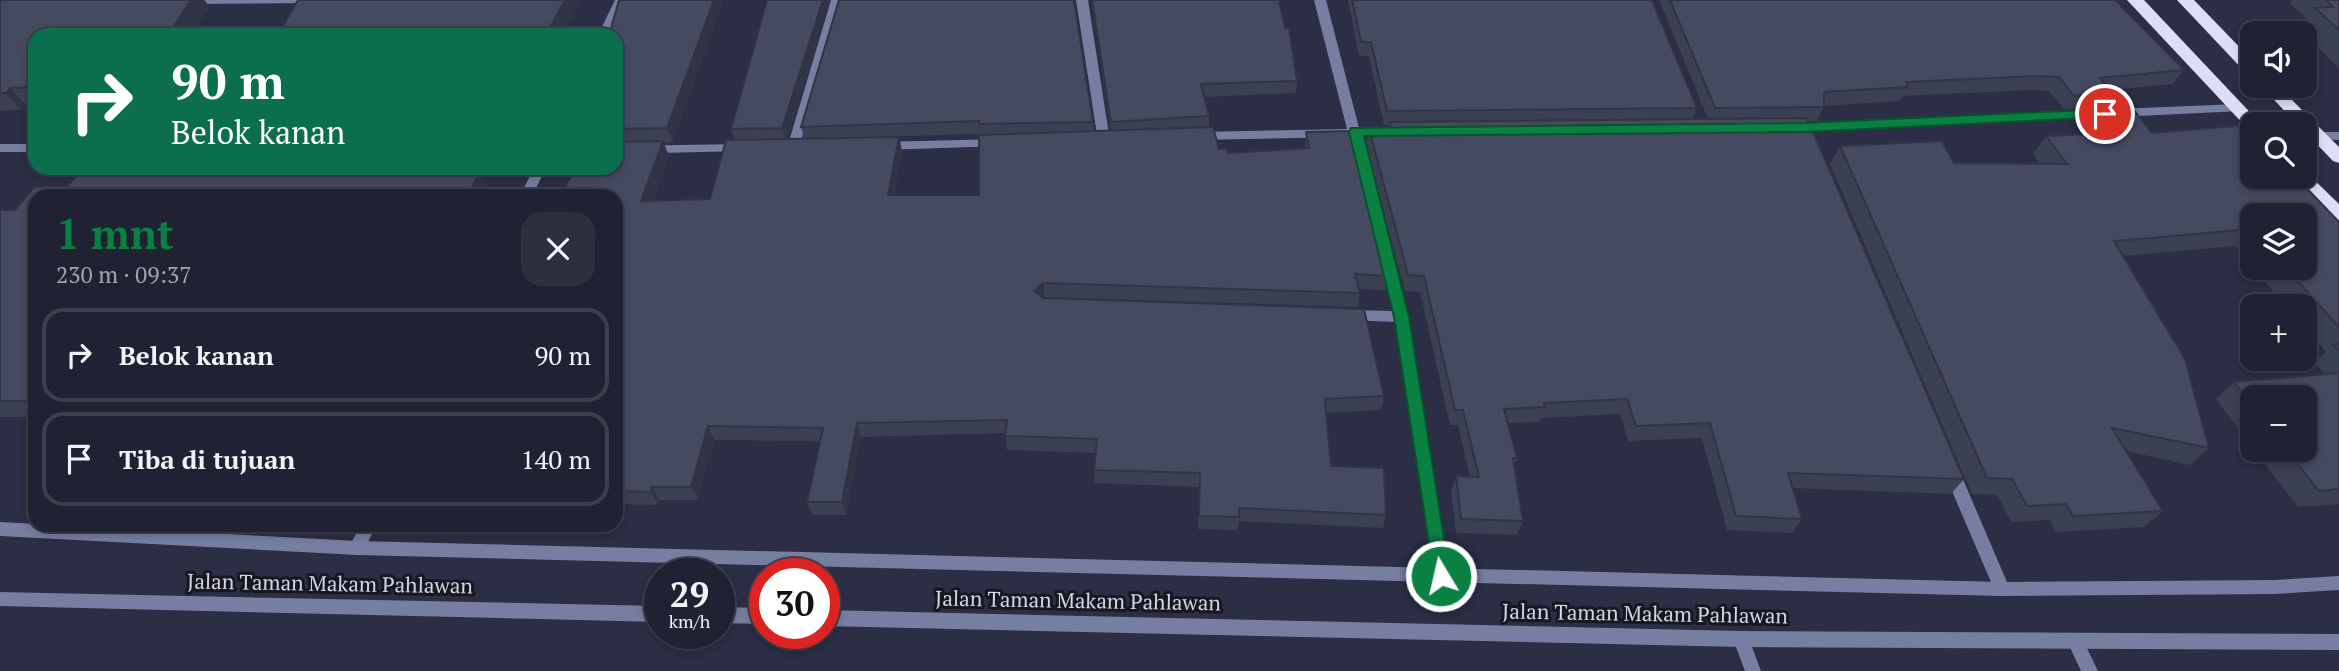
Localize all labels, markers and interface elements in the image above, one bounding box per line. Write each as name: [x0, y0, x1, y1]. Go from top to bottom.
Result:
map controls: [2240, 21, 2317, 462]
button: sound: [2240, 21, 2317, 98]
text: 90 m: [171, 48, 285, 113]
icon: right: [56, 56, 147, 147]
pin: [2075, 84, 2135, 144]
icon: arrive: [2086, 95, 2124, 133]
text: Belok kanan: [171, 111, 345, 153]
button: search: [2240, 112, 2317, 189]
button: layers: [2240, 203, 2317, 280]
text: 1 mnt: [56, 205, 174, 261]
button: close: [521, 212, 595, 286]
text: 230 m · 09:37: [56, 259, 191, 290]
button: +: [2240, 294, 2317, 371]
icon: right: [60, 336, 98, 374]
text: Belok kanan: [119, 338, 274, 372]
text: 90 m: [535, 338, 591, 372]
button: −: [2240, 385, 2317, 462]
icon: arrive: [60, 440, 98, 478]
text: Tiba di tujuan: [119, 442, 295, 476]
text: 140 m: [521, 442, 591, 476]
position arrow: [1404, 539, 1478, 613]
speed limit sign: 30: [749, 558, 840, 649]
street label: Jalan Taman Makam Pahlawan: [187, 567, 474, 600]
text: 29: [670, 571, 709, 617]
street label: Jalan Taman Makam Pahlawan: [935, 584, 1222, 617]
street label: Jalan Taman Makam Pahlawan: [1502, 597, 1789, 630]
text: km/h: [669, 609, 710, 633]

